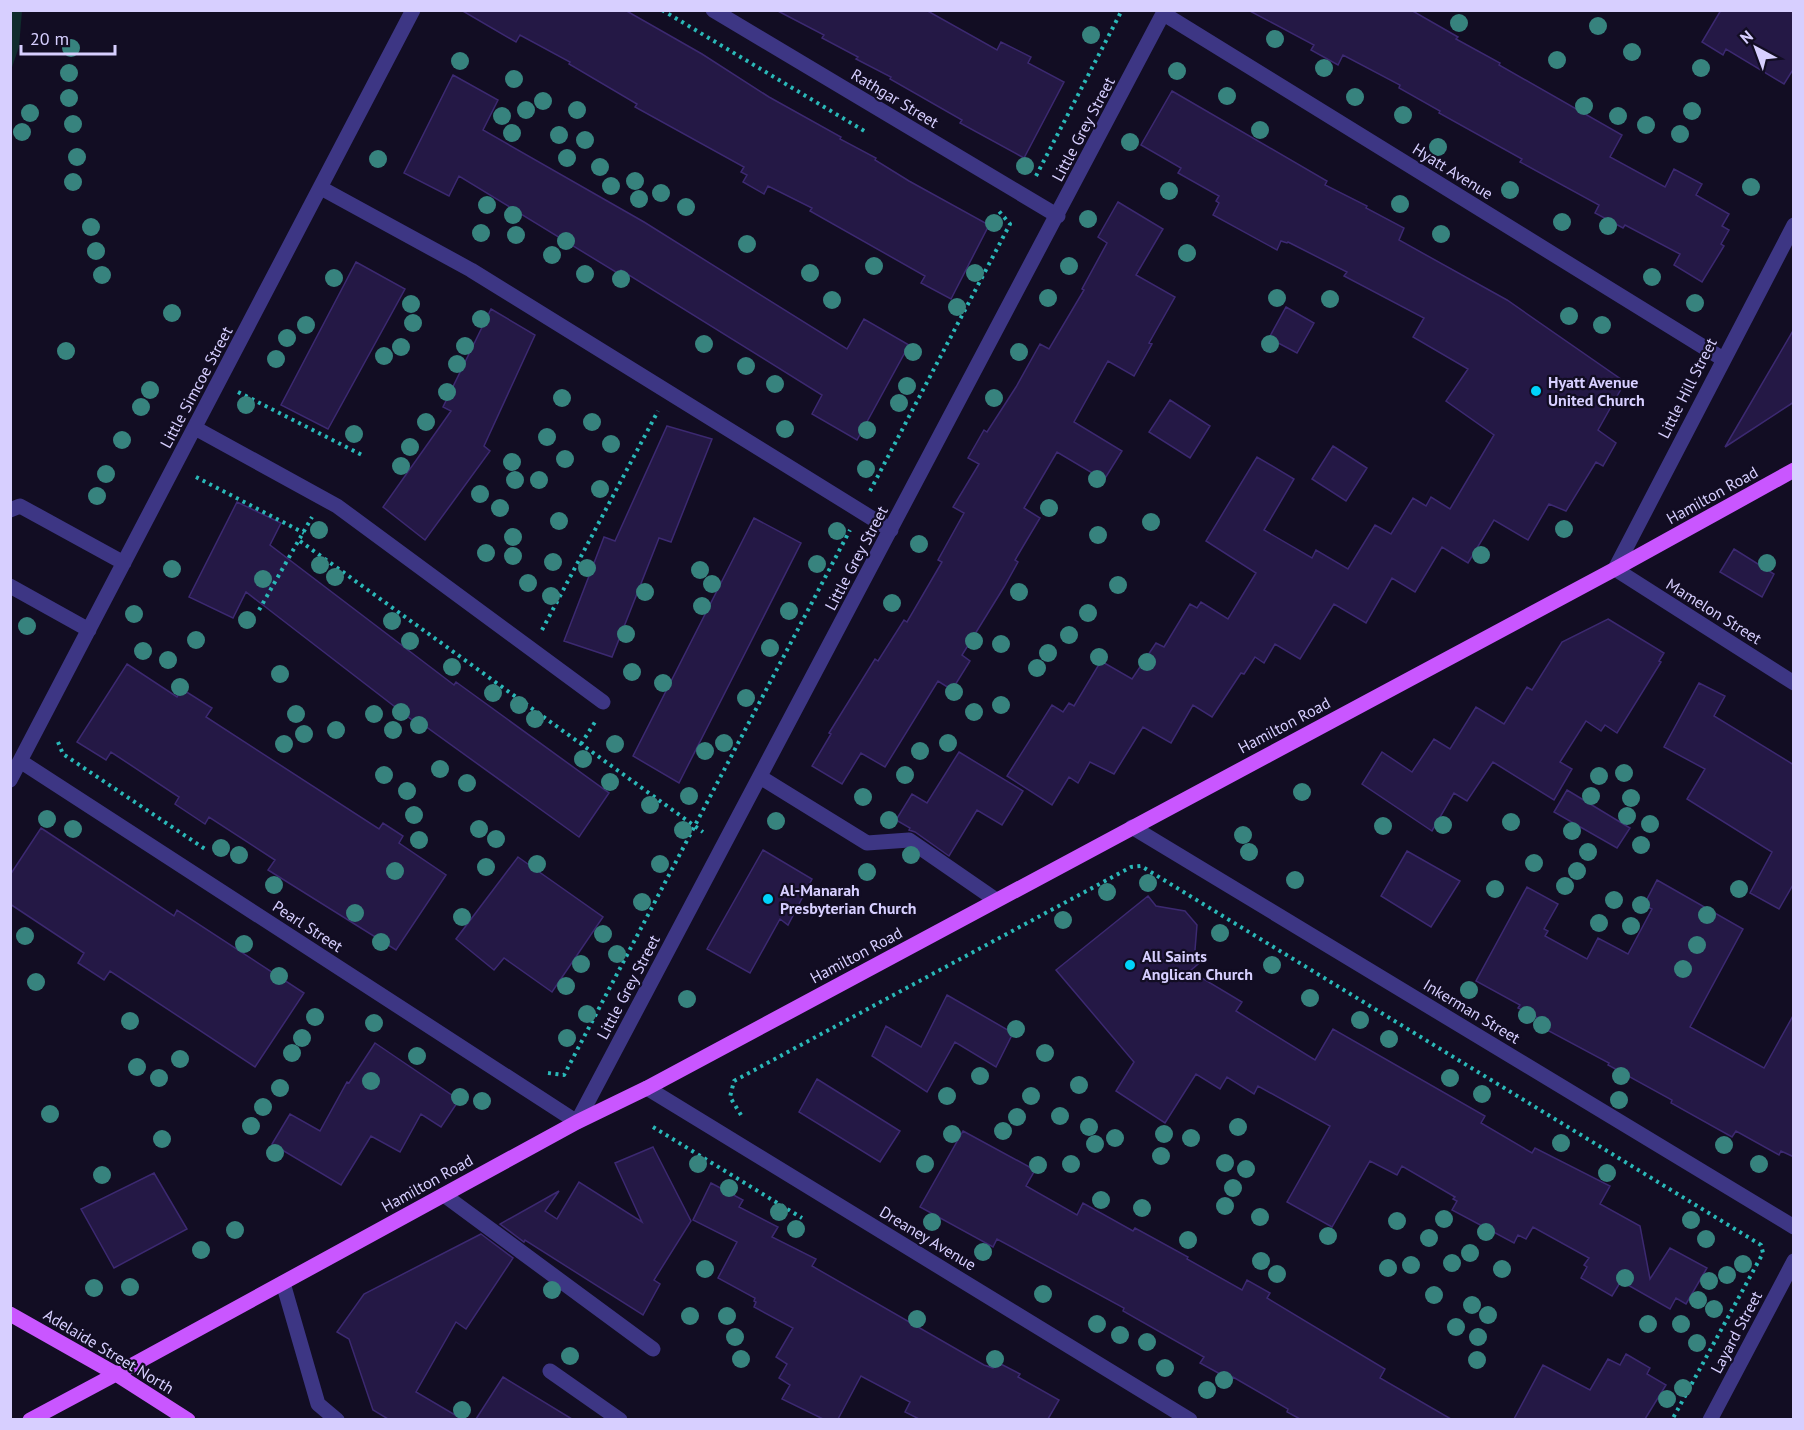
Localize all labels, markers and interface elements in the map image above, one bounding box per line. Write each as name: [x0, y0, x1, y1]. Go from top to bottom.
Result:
scale bar: [21, 18, 116, 56]
north arrow: [1726, 18, 1786, 78]
text: N: [1736, 26, 1757, 48]
text: 20 m: [30, 27, 69, 50]
street label: Rathgar Street: [848, 64, 943, 132]
street label: Little Grey Street: [1047, 73, 1119, 185]
street label: Hyatt Avenue: [1409, 138, 1497, 204]
street label: Little Simcoe Street: [155, 322, 237, 451]
street label: Little Hill Street: [1653, 334, 1721, 442]
place label: Hyatt Avenue United Church: [1548, 372, 1645, 410]
marker: Hyatt Avenue United Church: [1529, 384, 1543, 398]
street label: Hamilton Road: [1663, 462, 1761, 528]
street label: Little Grey Street: [820, 502, 892, 614]
street label: Mamelon Street: [1663, 574, 1766, 649]
street label: Hamilton Road: [1235, 692, 1333, 758]
place label: Al-Manarah Presbyterian Church: [780, 880, 917, 918]
marker: Al-Manarah Presbyterian Church: [761, 892, 775, 906]
street label: Pearl Street: [269, 896, 347, 956]
street label: Hamilton Road: [807, 922, 905, 988]
street label: Little Grey Street: [592, 931, 664, 1043]
place label: All Saints Anglican Church: [1142, 946, 1253, 984]
marker: All Saints Anglican Church: [1123, 958, 1137, 972]
street label: Inkerman Street: [1420, 974, 1524, 1048]
street label: Hamilton Road: [378, 1150, 476, 1216]
street label: Dreaney Avenue: [876, 1201, 980, 1275]
street label: Layard Street: [1706, 1287, 1766, 1377]
street label: Adelaide Street North: [40, 1304, 178, 1398]

